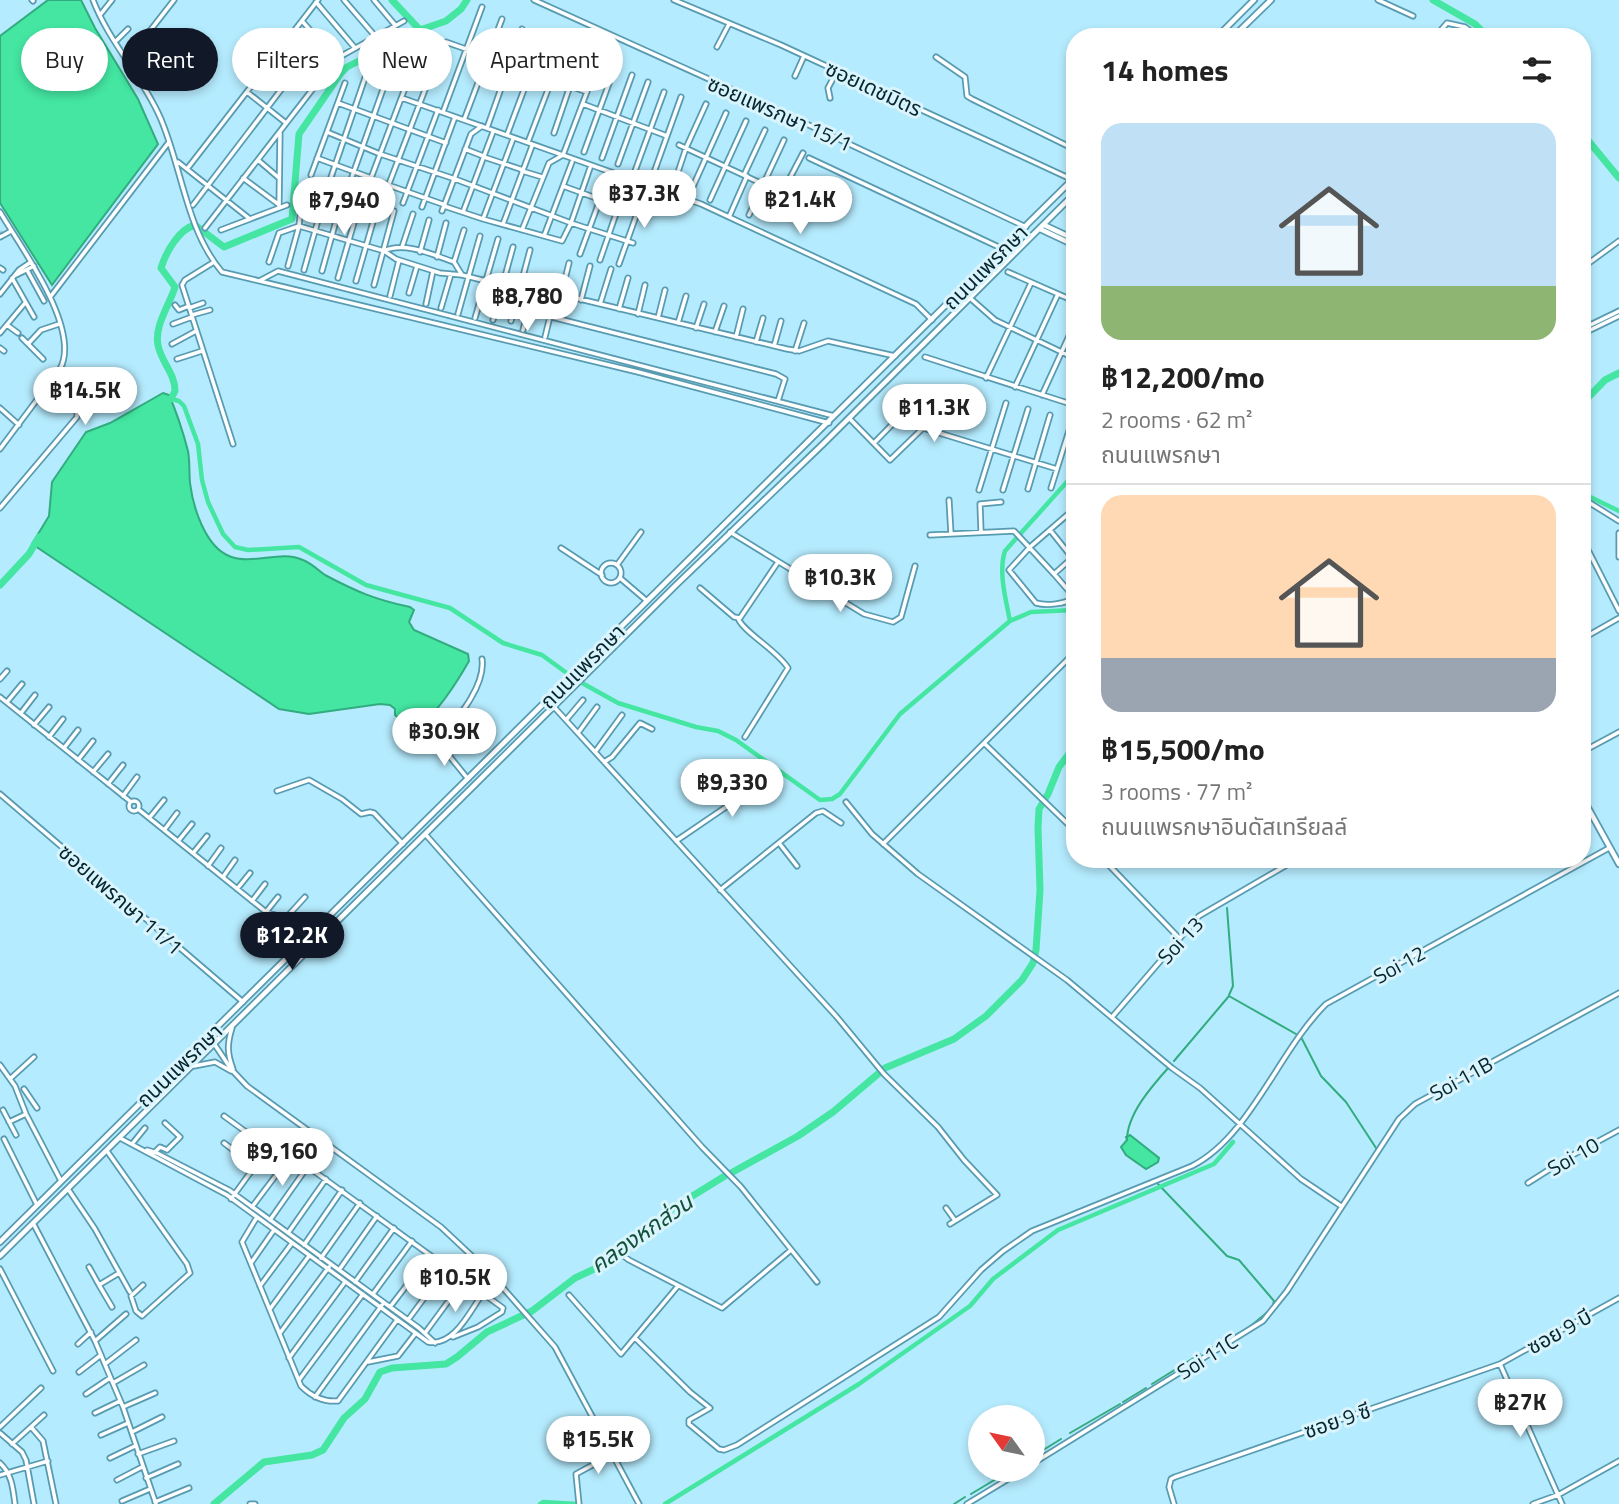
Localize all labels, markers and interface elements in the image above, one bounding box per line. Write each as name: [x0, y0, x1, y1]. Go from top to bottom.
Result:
chip: Buy: [21, 28, 108, 91]
chip: Rent: [122, 28, 218, 91]
chip: Filters: [232, 28, 344, 91]
chip: New: [358, 28, 452, 91]
chip: Apartment: [466, 28, 623, 91]
text: 14 homes: [1101, 47, 1228, 93]
icon: filters: [1518, 51, 1556, 89]
street label: ซอยเดชมิตร: [820, 52, 928, 124]
street label: ซอยแพรกษา 15/1: [702, 67, 858, 159]
icon: home: [1266, 168, 1392, 294]
pin: ฿37.3K: [587, 170, 701, 230]
text: ฿37.3K: [608, 175, 680, 210]
pin: ฿21.4K: [743, 176, 857, 236]
pin: ฿7,940: [287, 177, 401, 237]
text: ฿21.4K: [764, 181, 836, 216]
text: ฿7,940: [309, 182, 379, 217]
street label: ถนนแพรกษา: [935, 217, 1035, 317]
pin: ฿8,780: [470, 274, 584, 333]
text: ฿8,780: [492, 278, 562, 313]
text: ฿12,200/mo: [1101, 354, 1265, 400]
pin: ฿14.5K: [28, 368, 142, 427]
text: ฿14.5K: [49, 372, 121, 407]
pin: ฿11.3K: [877, 384, 991, 444]
text: ฿11.3K: [898, 389, 970, 424]
text: 2 rooms · 62 m²: [1101, 402, 1252, 437]
text: ถนนแพรกษา: [1101, 437, 1221, 472]
icon: home: [1266, 540, 1392, 666]
pin: ฿10.3K: [783, 554, 897, 614]
text: ฿10.3K: [804, 559, 876, 594]
street label: ถนนแพรกษา: [532, 616, 632, 716]
pin: ฿30.9K: [387, 708, 501, 768]
text: ฿30.9K: [408, 713, 480, 748]
text: ฿15,500/mo: [1101, 726, 1265, 772]
pin: ฿9,330: [675, 760, 789, 819]
text: ฿9,330: [697, 764, 767, 799]
text: 3 rooms · 77 m²: [1101, 774, 1252, 809]
text: ถนนแพรกษาอินดัสเทรียลล์: [1101, 809, 1347, 844]
street label: ซอยแพรกษา 11/1: [52, 836, 190, 962]
street label: Soi 13: [1149, 909, 1211, 971]
pin: ฿12.2K: [235, 912, 349, 972]
text: ฿12.2K: [256, 917, 328, 952]
street label: Soi 12: [1367, 937, 1431, 991]
street label: ถนนแพรกษา: [129, 1016, 229, 1114]
street label: Soi 11B: [1423, 1047, 1499, 1109]
pin: ฿9,160: [225, 1128, 339, 1188]
street label: Soi 10: [1541, 1128, 1605, 1184]
text: ฿9,160: [247, 1133, 317, 1168]
water label: คลองหกส่วน: [582, 1184, 701, 1281]
pin: ฿10.5K: [398, 1254, 512, 1314]
text: ฿10.5K: [419, 1259, 491, 1294]
street label: ซอย 9 บี: [1521, 1300, 1597, 1362]
street label: Soi 11C: [1170, 1325, 1244, 1387]
pin: ฿27K: [1479, 1380, 1561, 1439]
text: ฿27K: [1494, 1384, 1546, 1419]
street label: ซอย 9 ซี: [1299, 1394, 1375, 1446]
north arrow: [968, 1405, 1045, 1482]
map controls: [968, 1405, 1045, 1482]
pin: ฿15.5K: [541, 1416, 655, 1476]
text: ฿15.5K: [562, 1421, 634, 1456]

